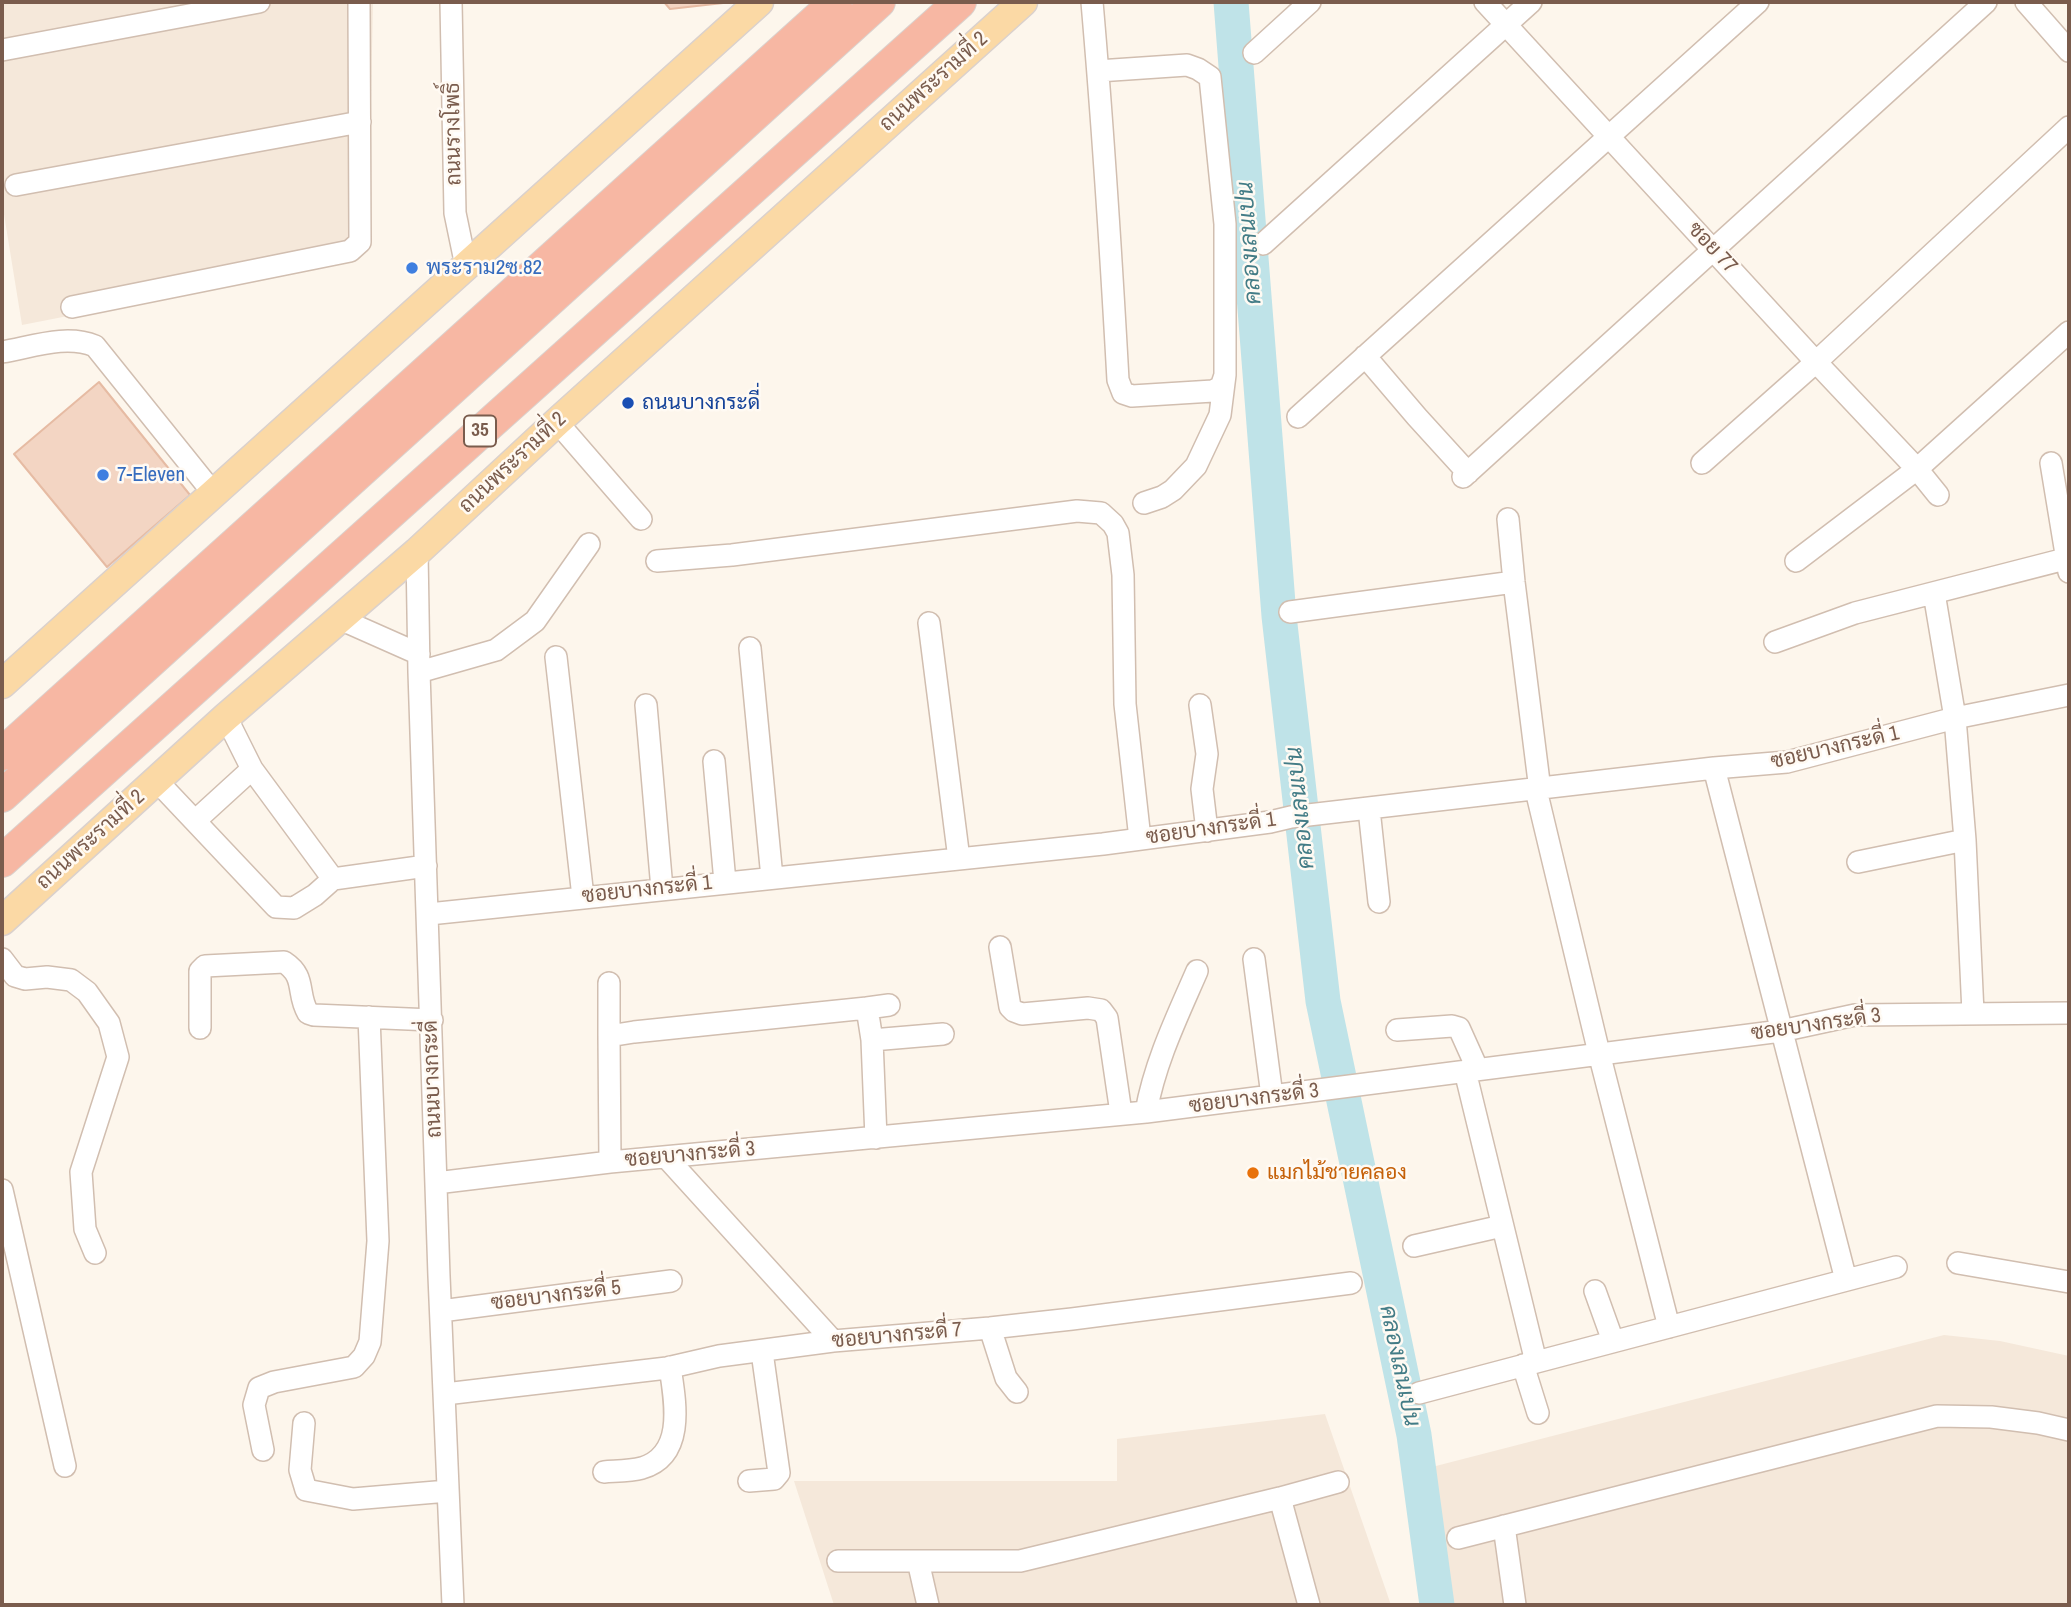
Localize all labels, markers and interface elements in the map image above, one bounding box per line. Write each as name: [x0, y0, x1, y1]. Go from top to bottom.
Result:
street label: ถนนพระรามที่ 2: [875, 27, 993, 137]
street label: ถนนรางโพธิ์: [441, 82, 467, 186]
water label: คลองเลนเปน: [1232, 181, 1268, 305]
street label: ซอย 77: [1682, 217, 1742, 279]
place label: พระราม2ซ.82: [426, 255, 542, 281]
marker: พระราม2ซ.82: [404, 260, 420, 276]
place label: ถนนบางกระดี่: [642, 390, 760, 416]
marker: ถนนบางกระดี่: [620, 395, 636, 411]
street label: ถนนพระรามที่ 2: [454, 407, 572, 519]
road number: 35: [464, 416, 496, 446]
place label: 7-Eleven: [117, 462, 185, 488]
marker: 7-Eleven: [95, 467, 111, 483]
street label: ซอยบางกระดี่ 1: [1768, 721, 1902, 775]
water label: คลองเลนเปน: [1281, 745, 1321, 871]
street label: ถนนพระรามที่ 2: [32, 785, 150, 895]
street label: ซอยบางกระดี่ 1: [1144, 807, 1278, 851]
street label: ซอยบางกระดี่ 1: [581, 871, 713, 909]
street label: ซอยบางกระดี่ 3: [1749, 1003, 1883, 1047]
street label: ถนนบางกระดี่: [418, 1020, 448, 1138]
street label: ซอยบางกระดี่ 3: [1188, 1079, 1320, 1119]
street label: ซอยบางกระดี่ 3: [624, 1137, 756, 1173]
place label: แมกไม้ชายคลอง: [1267, 1160, 1407, 1186]
marker: แมกไม้ชายคลอง: [1245, 1165, 1261, 1181]
street label: ซอยบางกระดี่ 5: [490, 1276, 622, 1316]
water label: คลองเลนเปน: [1373, 1303, 1425, 1429]
street label: ซอยบางกระดี่ 7: [831, 1318, 963, 1354]

